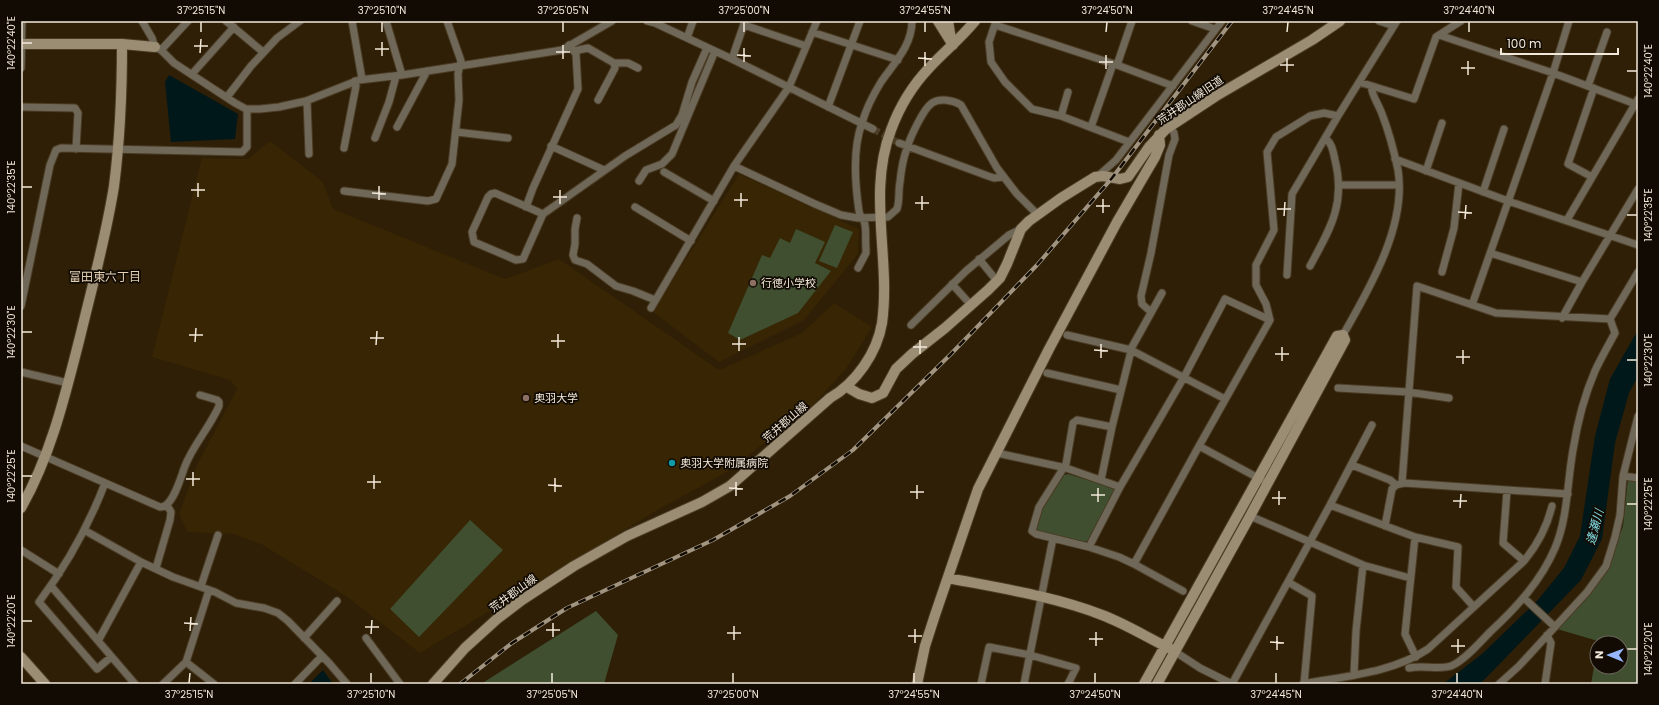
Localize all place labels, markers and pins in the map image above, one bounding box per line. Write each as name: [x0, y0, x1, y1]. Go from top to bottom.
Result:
place label: 行徳小学校: [761, 275, 816, 291]
marker: 行徳小学校: [748, 278, 758, 288]
place label: 奥羽大学: [534, 390, 578, 406]
marker: 奥羽大学: [521, 393, 531, 403]
place label: 奥羽大学附属病院: [680, 455, 768, 471]
marker: 奥羽大学附属病院: [667, 458, 677, 468]

